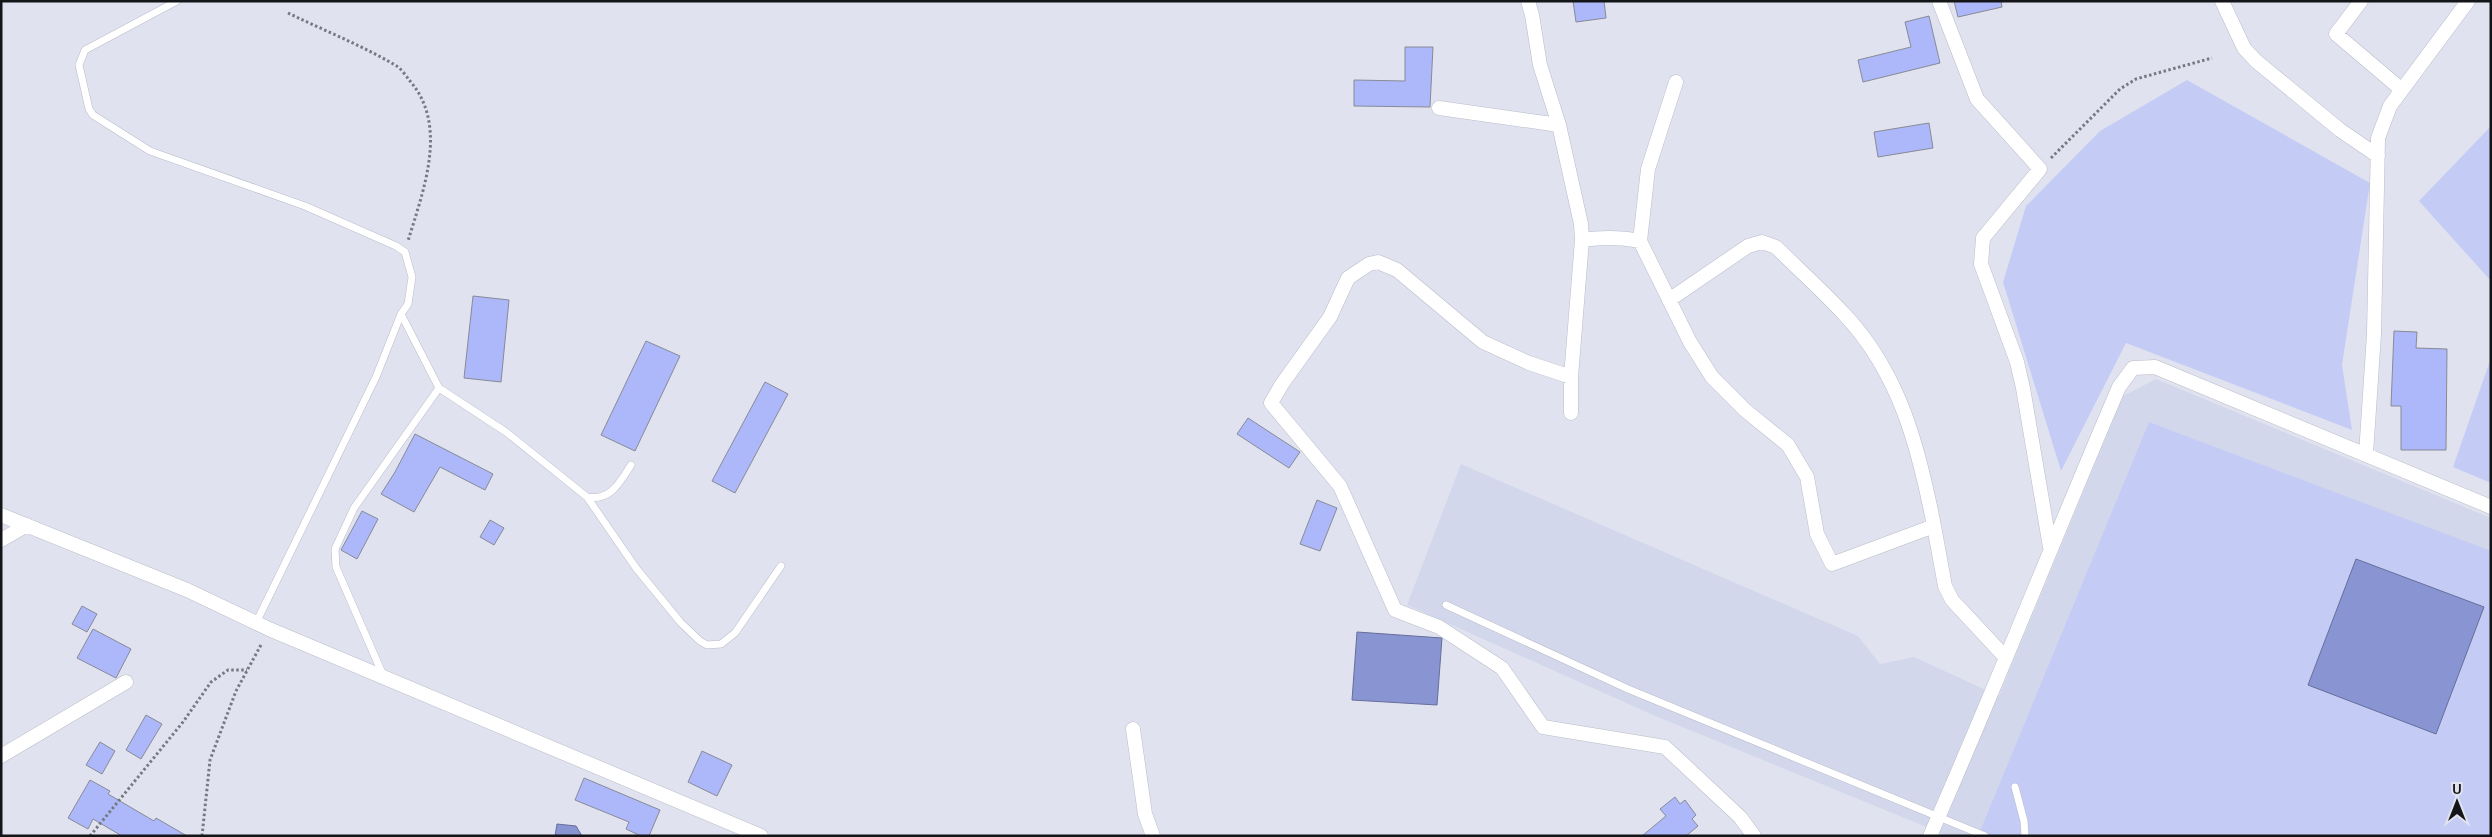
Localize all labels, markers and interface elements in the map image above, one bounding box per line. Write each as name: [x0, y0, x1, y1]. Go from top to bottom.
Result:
north arrow: [2432, 777, 2482, 827]
text: U: [2452, 780, 2462, 798]

